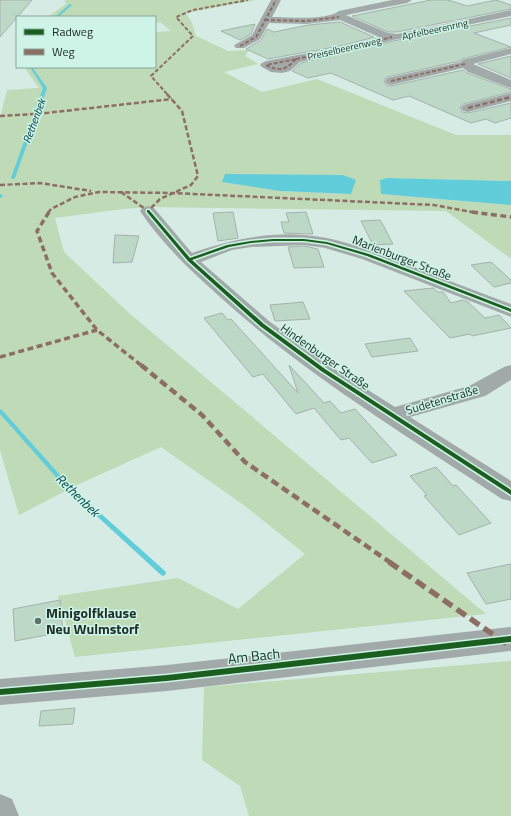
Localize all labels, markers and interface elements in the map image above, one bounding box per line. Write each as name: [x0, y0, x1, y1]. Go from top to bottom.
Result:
street label: Apfelbeerenring: [401, 15, 469, 44]
legend: [16, 16, 156, 68]
text: Radweg: [52, 22, 93, 41]
street label: Preiselbeerenweg: [306, 33, 383, 64]
text: Weg: [52, 42, 75, 61]
water label: Rethenbek: [19, 96, 50, 145]
street label: Marienburger Straße: [350, 230, 455, 285]
street label: Hindenburger Straße: [277, 319, 374, 395]
street label: Sudetenstraße: [403, 379, 480, 420]
water label: Rethenbek: [51, 469, 106, 523]
place label: Minigolfklause Neu Wulmstorf: [46, 602, 139, 639]
marker: Minigolfklause Neu Wulmstorf: [33, 616, 43, 626]
street label: Am Bach: [227, 642, 281, 669]

